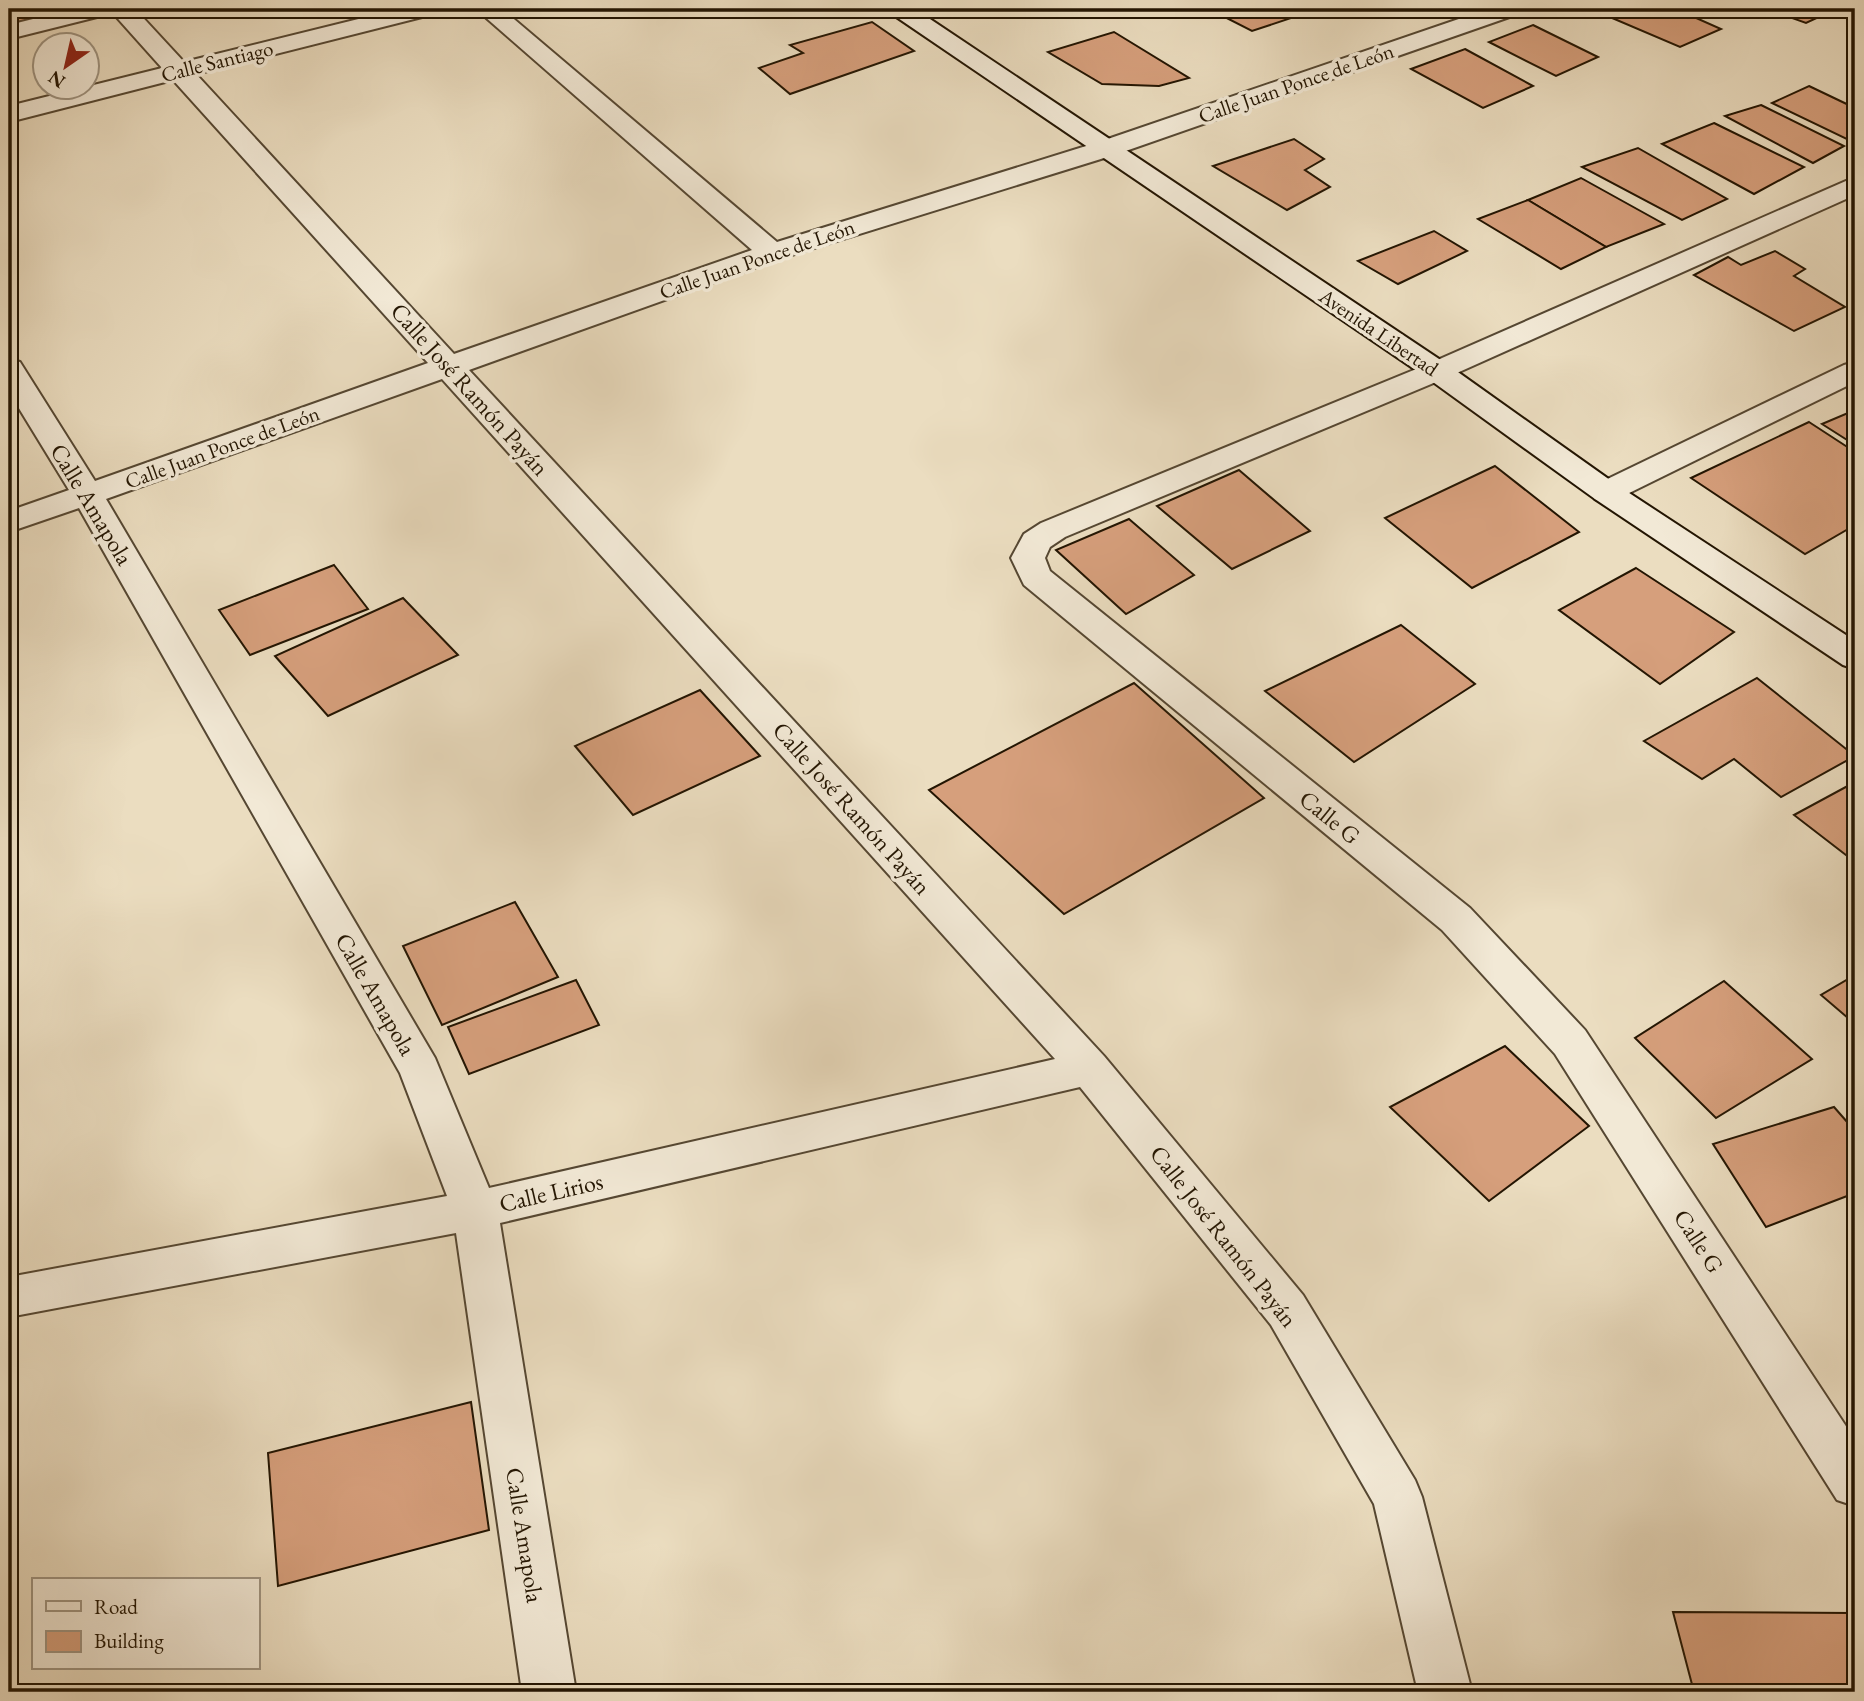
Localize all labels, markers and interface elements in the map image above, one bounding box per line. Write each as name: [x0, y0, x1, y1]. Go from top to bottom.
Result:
north arrow: [32, 32, 102, 102]
street label: Calle Santiago: [158, 34, 276, 88]
street label: Calle Juan Ponce de León: [1195, 37, 1397, 129]
text: N: [43, 65, 70, 94]
street label: Calle Juan Ponce de León: [656, 213, 858, 305]
street label: Avenida Libertad: [1313, 282, 1444, 382]
street label: Calle José Ramón Payán: [384, 296, 556, 482]
street label: Calle Juan Ponce de León: [121, 399, 323, 495]
street label: Calle Amapola: [44, 438, 141, 571]
street label: Calle José Ramón Payán: [766, 715, 938, 901]
street label: Calle G: [1293, 783, 1367, 851]
street label: Calle Amapola: [328, 927, 424, 1061]
street label: Calle José Ramón Payán: [1143, 1139, 1305, 1334]
street label: Calle Lirios: [496, 1165, 606, 1219]
street label: Calle G: [1667, 1203, 1731, 1279]
street label: Calle Amapola: [499, 1465, 551, 1605]
legend: [32, 1578, 259, 1670]
text: Road: [94, 1593, 138, 1620]
text: Building: [94, 1627, 164, 1654]

